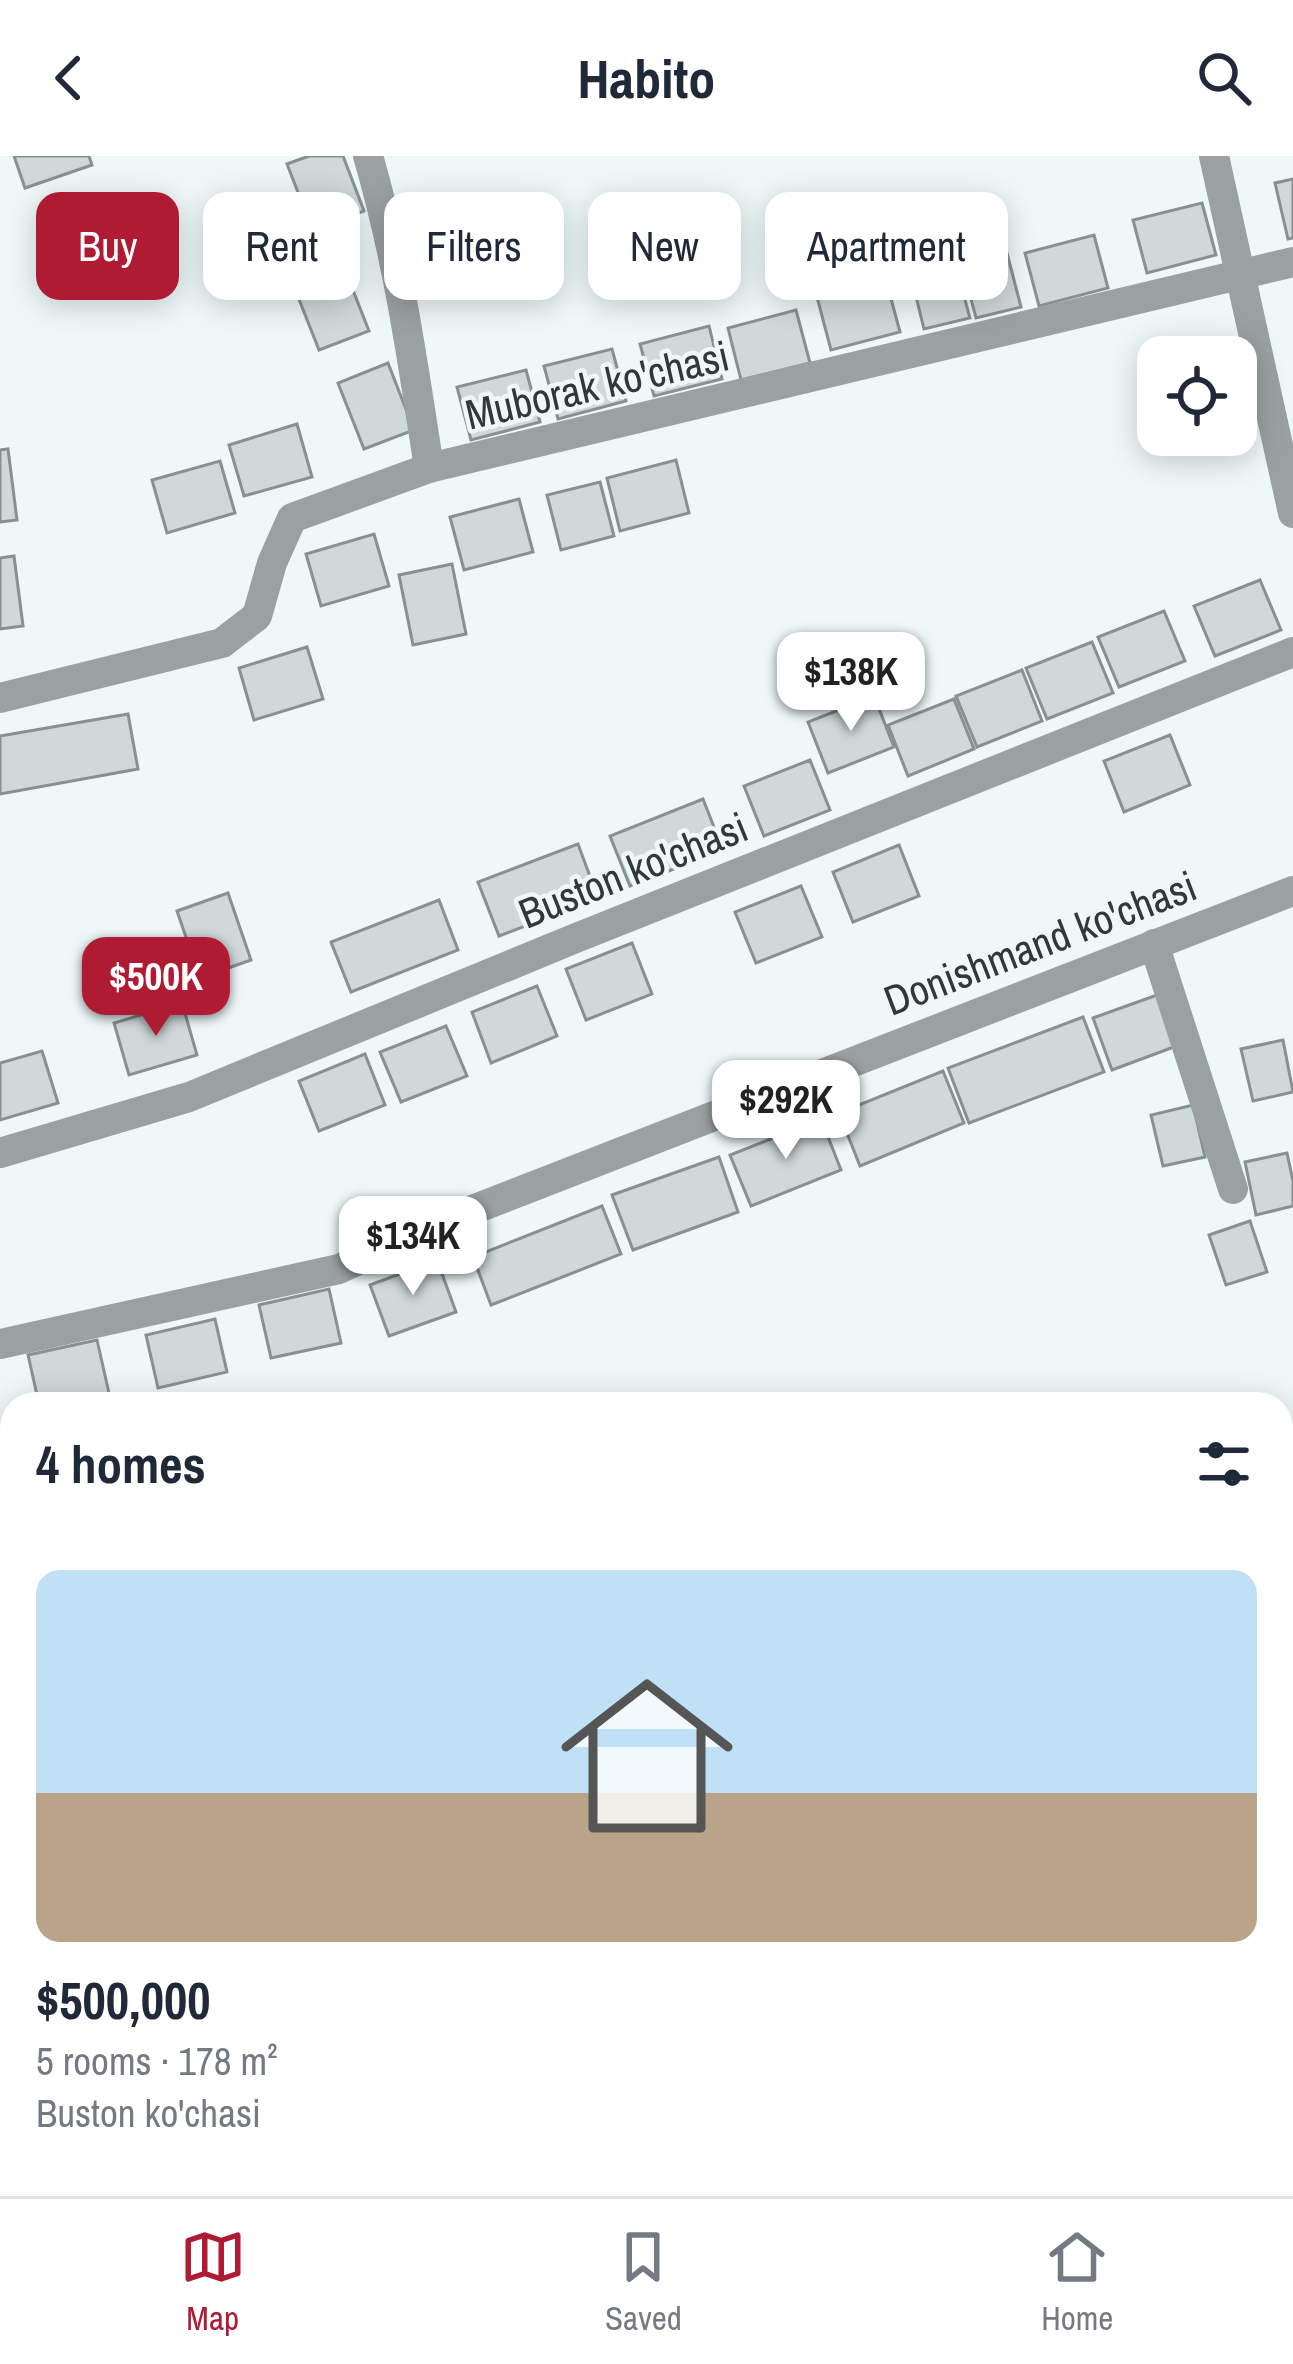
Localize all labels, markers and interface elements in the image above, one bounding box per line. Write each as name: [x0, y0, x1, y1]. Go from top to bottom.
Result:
text: Habito: [578, 42, 715, 115]
icon: back: [36, 45, 102, 111]
icon: search: [1191, 45, 1257, 111]
chip: Buy: [36, 192, 179, 300]
chip: Rent: [203, 192, 360, 300]
chip: Filters: [384, 192, 564, 300]
chip: New: [588, 192, 741, 300]
chip: Apartment: [765, 192, 1008, 300]
street label: Muborak ko'chasi: [460, 327, 734, 443]
map controls: [1137, 336, 1257, 456]
button: locate: [1137, 336, 1257, 456]
pin: $138K: [767, 632, 935, 734]
text: $138K: [804, 645, 898, 697]
street label: Buston ko'chasi: [510, 799, 756, 941]
street label: Donishmand ko'chasi: [876, 858, 1204, 1028]
pin: $500K: [72, 937, 240, 1039]
text: $500K: [109, 950, 203, 1002]
pin: $292K: [702, 1060, 870, 1162]
text: $292K: [739, 1073, 833, 1125]
pin: $134K: [329, 1196, 497, 1298]
text: $134K: [366, 1209, 460, 1261]
text: 4 homes: [36, 1430, 206, 1499]
icon: filters: [1191, 1431, 1257, 1497]
icon: home: [539, 1648, 755, 1864]
text: $500,000: [36, 1966, 210, 2035]
text: 5 rooms · 178 m²: [36, 2035, 278, 2087]
text: Buston ko'chasi: [36, 2087, 261, 2139]
tab: Map: [180, 2224, 246, 2340]
tab: Saved: [605, 2224, 682, 2340]
tab: Home: [1041, 2224, 1113, 2340]

